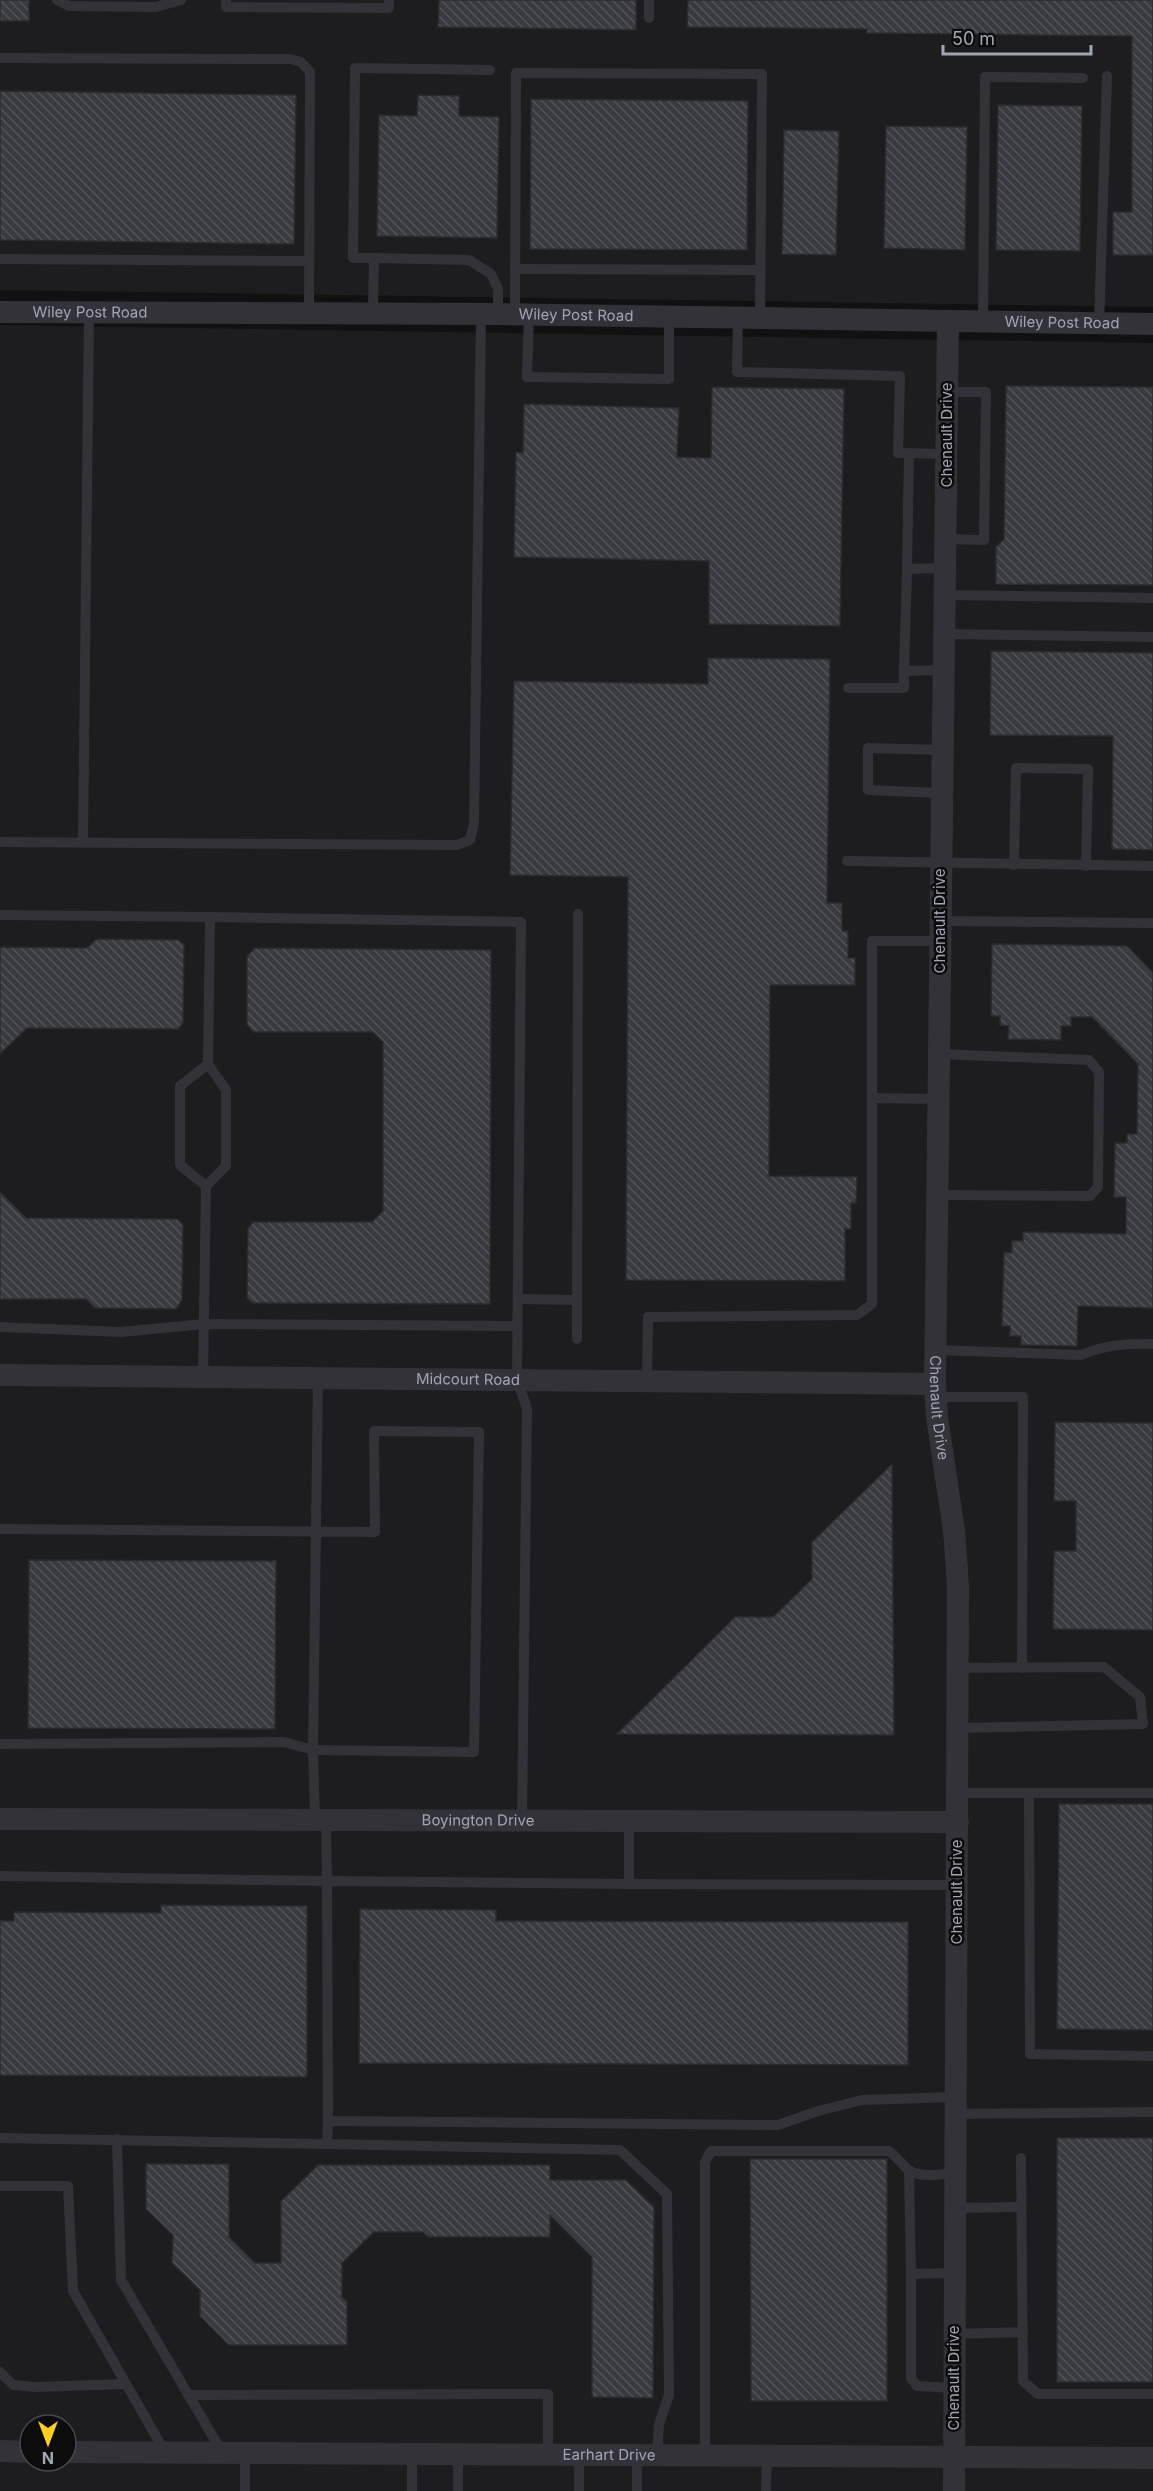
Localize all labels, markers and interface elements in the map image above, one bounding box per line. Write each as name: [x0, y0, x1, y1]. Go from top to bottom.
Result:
scale bar: [943, 18, 1092, 56]
text: 50 m: [952, 28, 995, 49]
street label: Wiley Post Road: [32, 302, 148, 322]
street label: Wiley Post Road: [518, 304, 634, 325]
street label: Wiley Post Road: [1004, 312, 1120, 332]
street label: Chenault Drive: [937, 383, 956, 487]
street label: Chenault Drive: [930, 869, 949, 973]
street label: Chenault Drive: [926, 1355, 953, 1461]
street label: Midcourt Road: [416, 1369, 520, 1389]
street label: Boyington Drive: [422, 1810, 534, 1830]
street label: Chenault Drive: [947, 1840, 966, 1944]
street label: Chenault Drive: [944, 2326, 963, 2430]
north arrow: [18, 2413, 78, 2473]
street label: Earhart Drive: [562, 2445, 656, 2464]
text: N: [42, 2448, 54, 2468]

